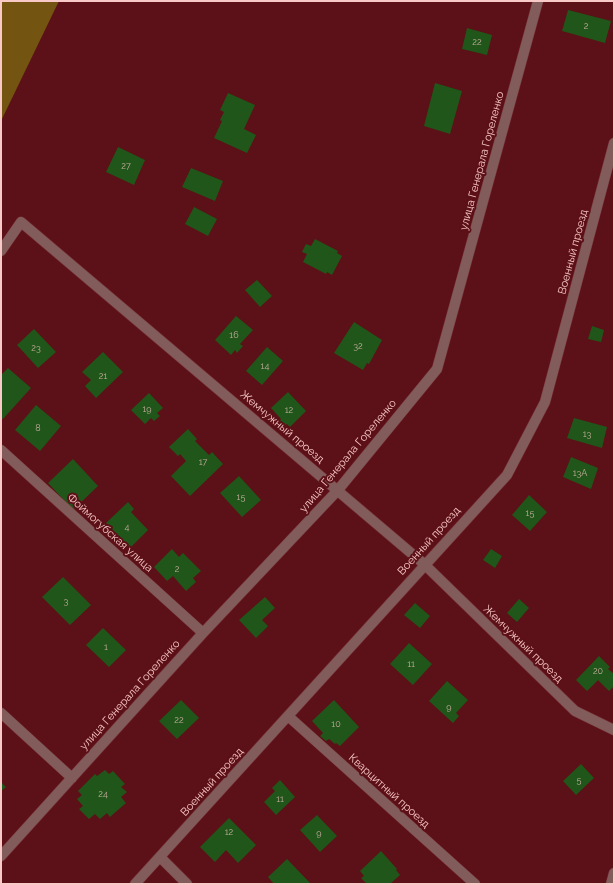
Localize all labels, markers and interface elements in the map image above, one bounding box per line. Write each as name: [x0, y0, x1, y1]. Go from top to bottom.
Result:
house number: 2: [584, 21, 588, 31]
house number: 22: [472, 37, 482, 47]
street label: улица Генерала Гореленко: [457, 90, 507, 232]
house number: 27: [121, 161, 131, 171]
street label: Военный проезд: [555, 208, 591, 296]
house number: 16: [229, 330, 239, 340]
house number: 32: [353, 341, 363, 351]
house number: 23: [31, 343, 41, 353]
house number: 14: [261, 361, 269, 371]
house number: 21: [99, 371, 107, 381]
street label: Жемчужный проезд: [237, 388, 327, 466]
street label: улица Генерала Гореленко: [297, 397, 399, 515]
house number: 19: [142, 404, 152, 414]
house number: 12: [285, 405, 293, 415]
house number: 8: [35, 423, 41, 433]
house number: 13: [583, 429, 591, 439]
house number: 17: [199, 457, 207, 467]
house number: 13А: [573, 468, 587, 478]
street label: Фоймогубская улица: [64, 491, 156, 575]
house number: 15: [237, 492, 245, 502]
street label: Военный проезд: [395, 504, 463, 578]
house number: 15: [526, 508, 534, 518]
house number: 4: [125, 522, 129, 532]
house number: 2: [175, 564, 179, 574]
house number: 3: [64, 596, 68, 606]
street label: Жемчужный проезд: [480, 603, 566, 685]
street label: улица Генерала Гореленко: [77, 637, 183, 753]
house number: 1: [104, 642, 108, 652]
house number: 11: [407, 659, 415, 669]
house number: 20: [593, 666, 603, 676]
house number: 9: [446, 702, 452, 712]
house number: 22: [174, 715, 184, 725]
house number: 10: [331, 719, 341, 729]
street label: Военный проезд: [178, 745, 246, 819]
street label: Кварцитный проезд: [346, 751, 432, 831]
house number: 5: [577, 775, 581, 785]
house number: 24: [98, 789, 108, 799]
house number: 11: [276, 794, 284, 804]
house number: 12: [225, 827, 233, 837]
house number: 9: [316, 828, 322, 838]

